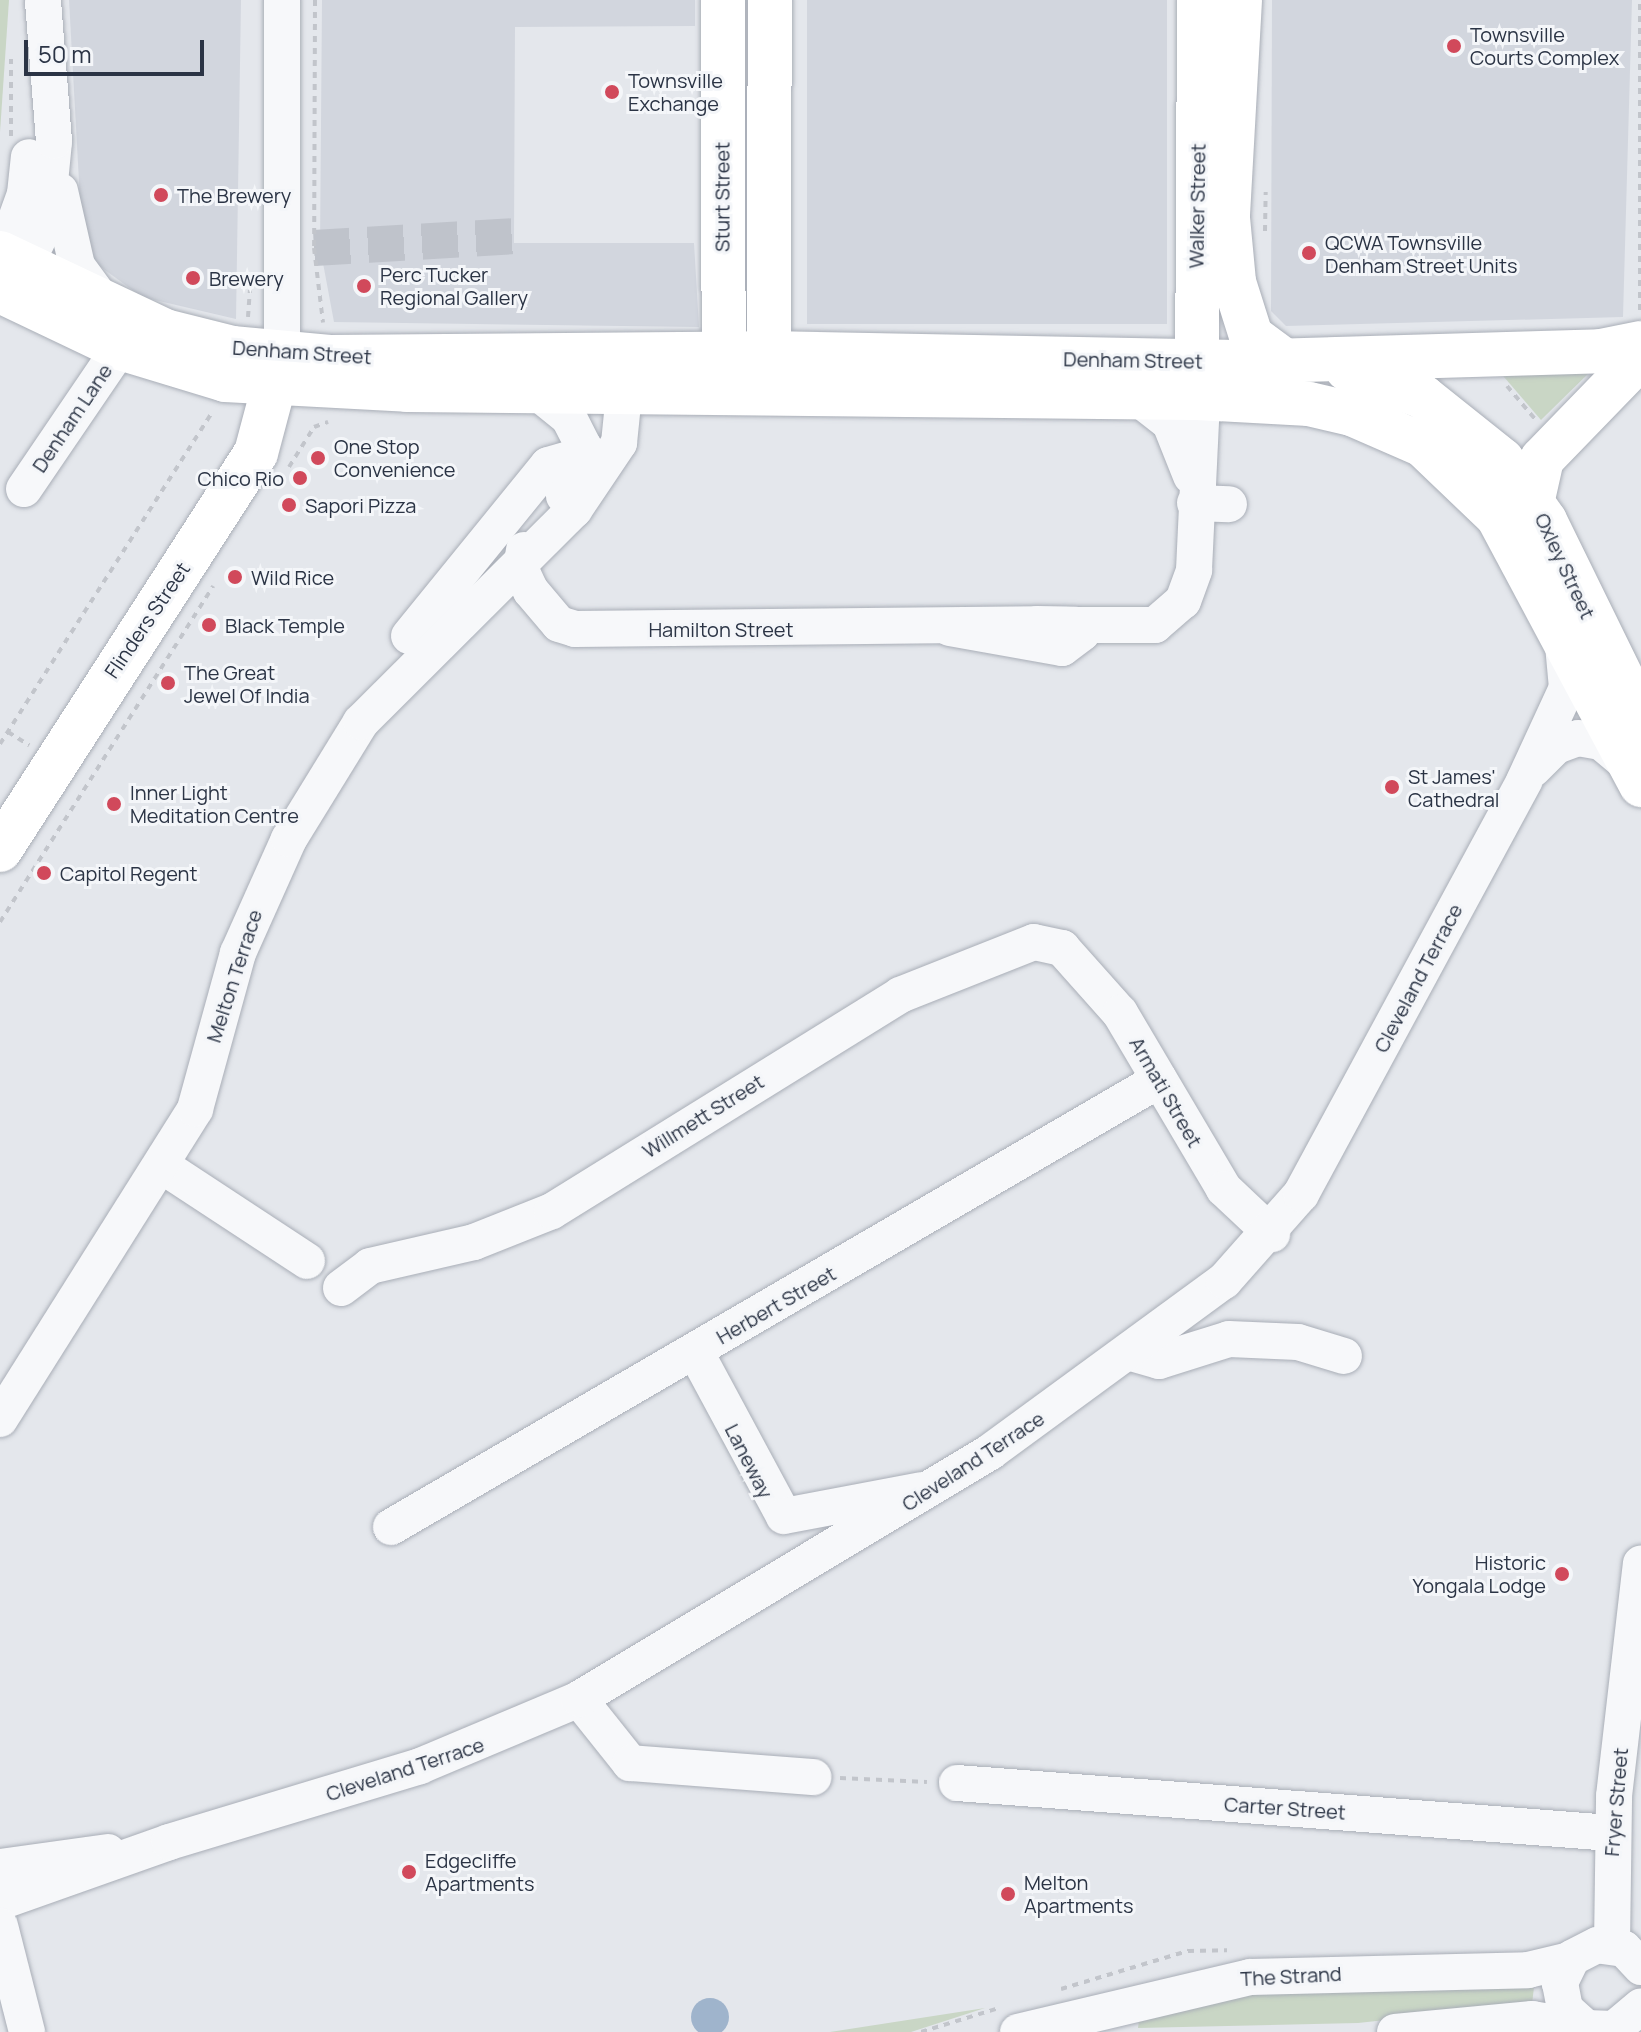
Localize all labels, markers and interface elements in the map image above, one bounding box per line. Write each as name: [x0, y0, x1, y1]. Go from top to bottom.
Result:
place label: Townsville Courts Complex: [1470, 22, 1619, 69]
scale bar: [28, 24, 208, 74]
text: 50 m: [38, 37, 92, 70]
marker: Townsville Courts Complex: [1445, 37, 1463, 55]
place label: Townsville Exchange: [628, 68, 723, 115]
marker: Townsville Exchange: [603, 83, 621, 101]
street label: Sturt Street: [710, 142, 734, 252]
street label: Walker Street: [1184, 143, 1210, 269]
place label: The Brewery: [177, 183, 291, 207]
marker: The Brewery: [152, 186, 170, 204]
place label: QCWA Townsville Denham Street Units: [1325, 230, 1517, 277]
marker: QCWA Townsville Denham Street Units: [1300, 244, 1318, 262]
place label: Perc Tucker Regional Gallery: [380, 262, 528, 309]
place label: Brewery: [209, 266, 284, 290]
marker: Brewery: [184, 269, 202, 287]
marker: Perc Tucker Regional Gallery: [355, 277, 373, 295]
street label: Denham Street: [232, 335, 372, 369]
street label: Denham Street: [1063, 347, 1203, 373]
street label: Denham Lane: [27, 359, 117, 477]
place label: One Stop Convenience: [334, 434, 455, 481]
marker: One Stop Convenience: [309, 449, 327, 467]
place label: Chico Rio: [197, 466, 284, 490]
marker: Chico Rio: [291, 469, 309, 487]
place label: Sapori Pizza: [305, 493, 416, 517]
marker: Sapori Pizza: [280, 496, 298, 514]
street label: Oxley Street: [1530, 509, 1600, 623]
street label: Flinders Street: [99, 557, 195, 683]
place label: Wild Rice: [251, 565, 334, 589]
marker: Wild Rice: [226, 568, 244, 586]
place label: Black Temple: [225, 613, 345, 637]
marker: Black Temple: [200, 616, 218, 634]
street label: Hamilton Street: [648, 617, 794, 641]
place label: The Great Jewel Of India: [184, 660, 310, 707]
marker: The Great Jewel Of India: [159, 674, 177, 692]
place label: St James' Cathedral: [1408, 764, 1499, 811]
marker: St James' Cathedral: [1383, 778, 1401, 796]
place label: Inner Light Meditation Centre: [130, 780, 299, 827]
marker: Inner Light Meditation Centre: [105, 795, 123, 813]
place label: Capitol Regent: [60, 861, 197, 885]
marker: Capitol Regent: [35, 864, 53, 882]
street label: Cleveland Terrace: [1369, 900, 1467, 1056]
street label: Melton Terrace: [201, 907, 267, 1045]
street label: Armati Street: [1125, 1033, 1207, 1151]
street label: Willmett Street: [638, 1069, 768, 1163]
street label: Herbert Street: [712, 1261, 840, 1349]
street label: Cleveland Terrace: [897, 1406, 1049, 1516]
street label: Laneway: [720, 1420, 778, 1502]
place label: Historic Yongala Lodge: [1413, 1550, 1546, 1597]
marker: Historic Yongala Lodge: [1553, 1565, 1571, 1583]
street label: Cleveland Terrace: [323, 1732, 487, 1806]
street label: Fryer Street: [1599, 1747, 1633, 1857]
street label: Carter Street: [1223, 1792, 1347, 1824]
place label: Edgecliffe Apartments: [425, 1848, 535, 1895]
marker: Edgecliffe Apartments: [400, 1863, 418, 1881]
place label: Melton Apartments: [1024, 1870, 1134, 1917]
marker: Melton Apartments: [999, 1885, 1017, 1903]
street label: The Strand: [1240, 1961, 1342, 1991]

